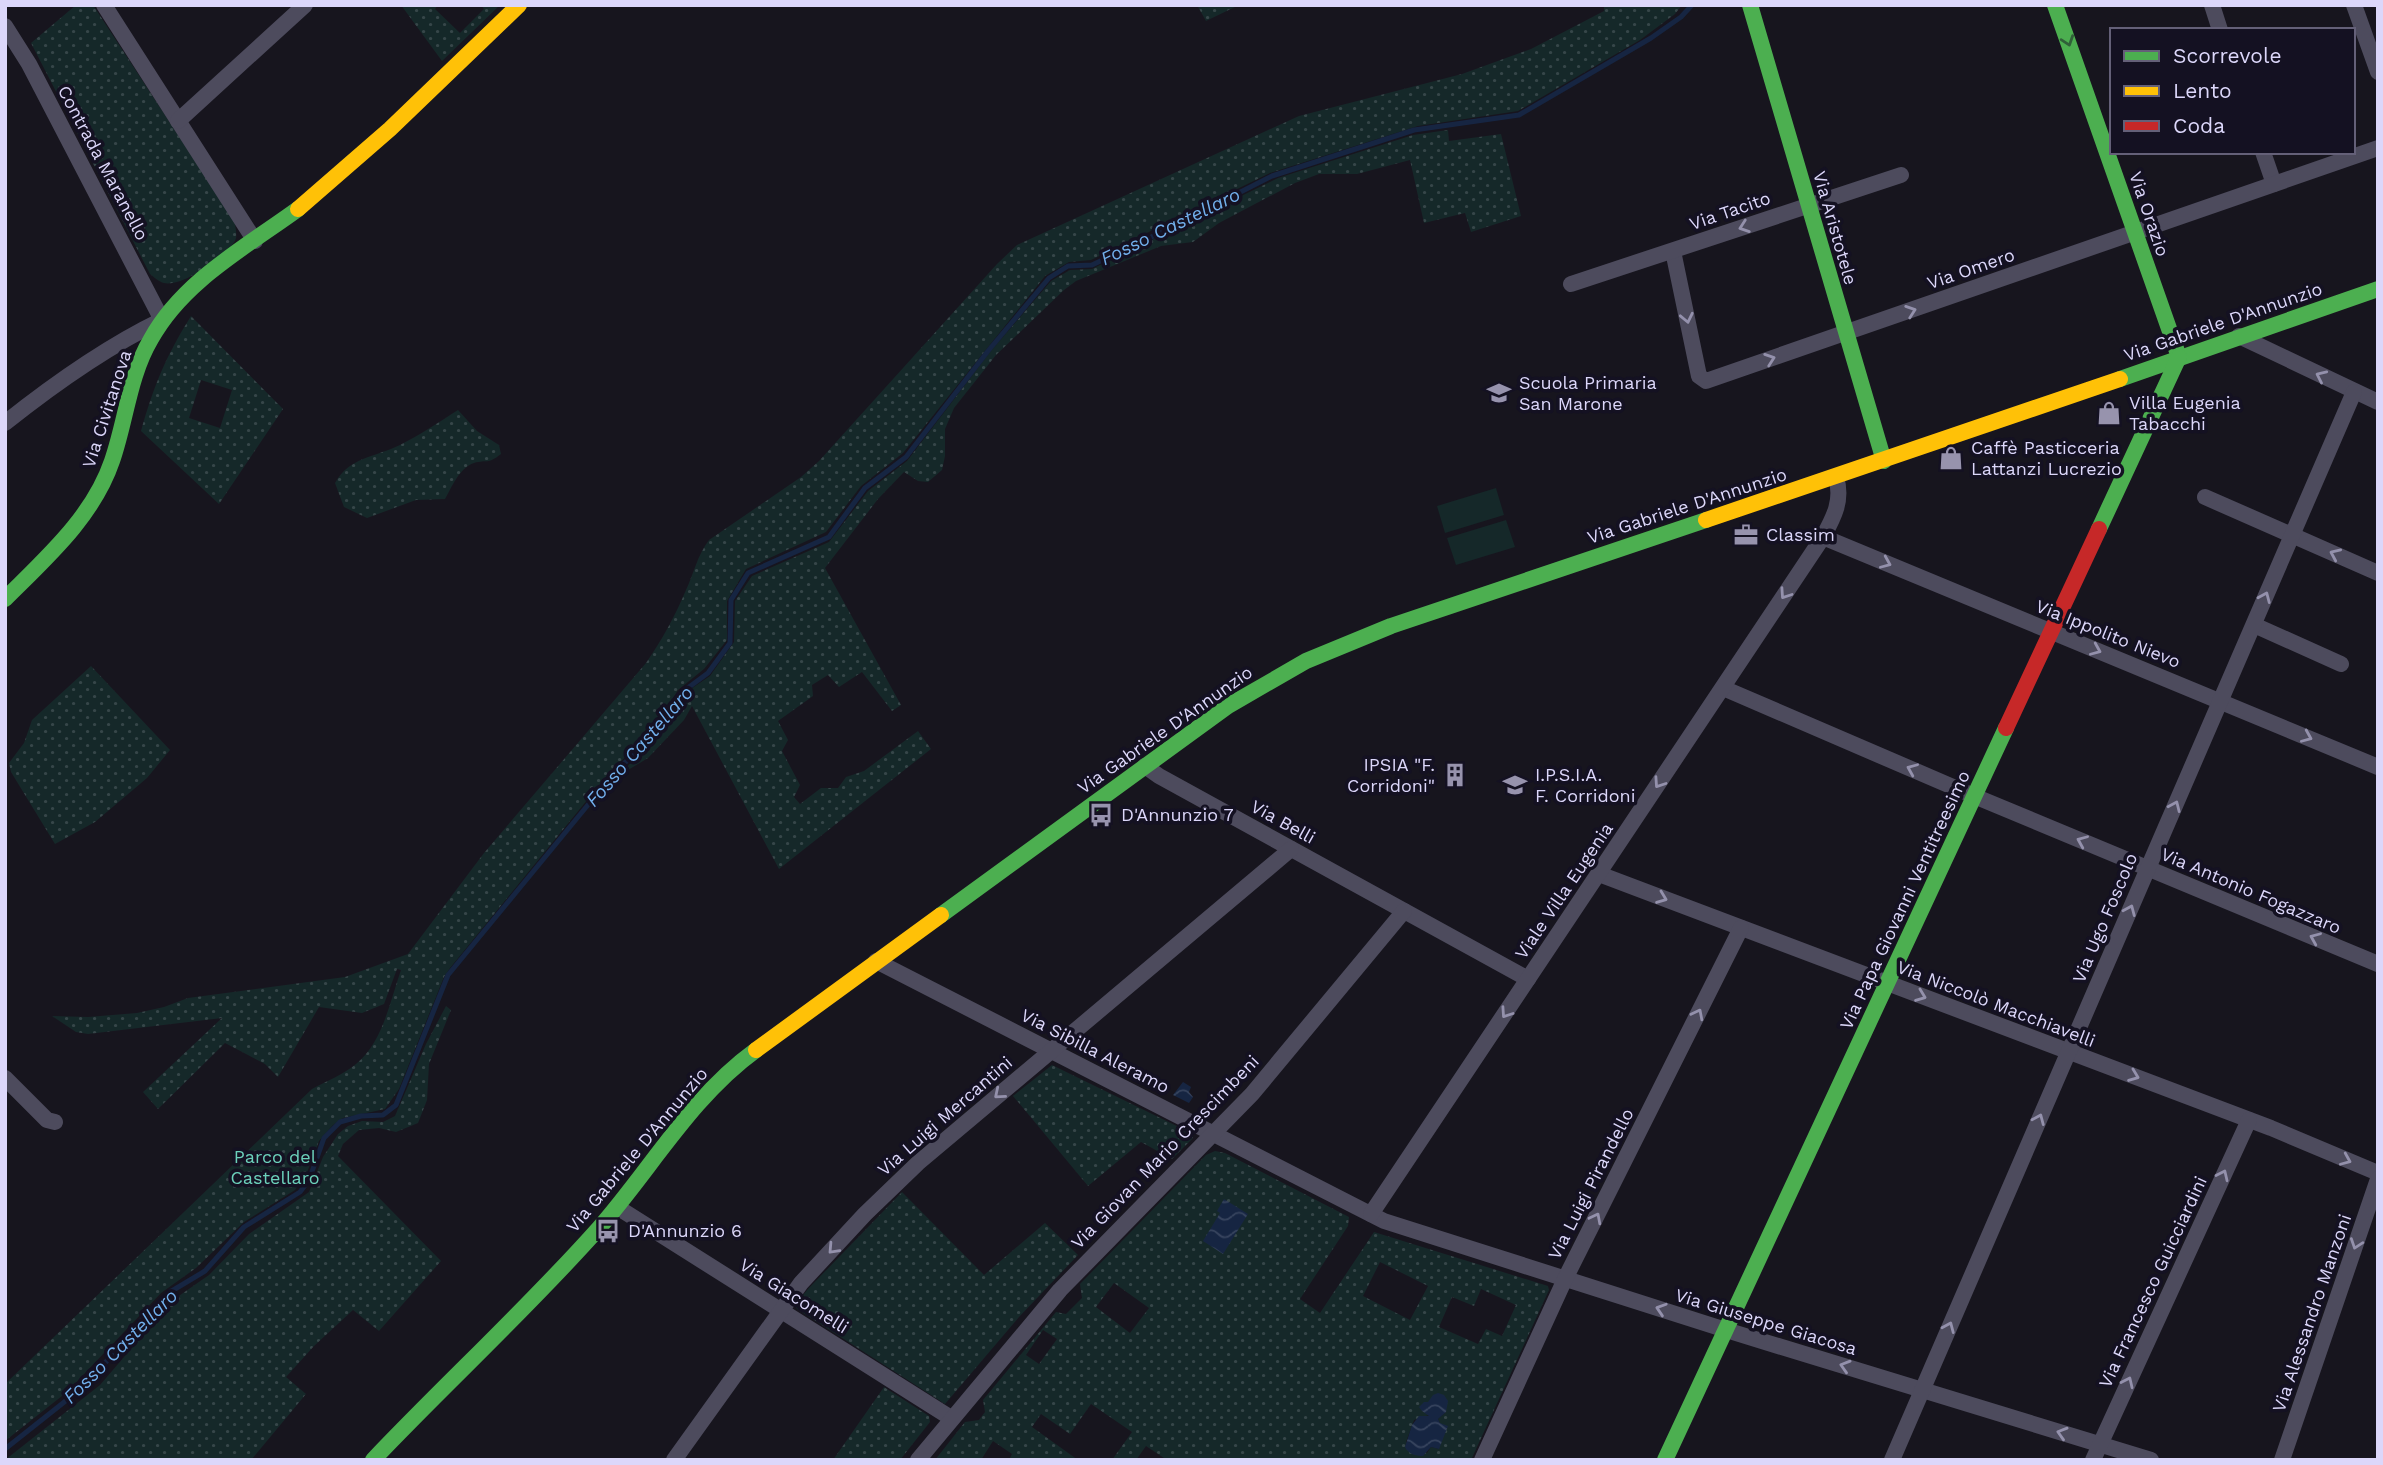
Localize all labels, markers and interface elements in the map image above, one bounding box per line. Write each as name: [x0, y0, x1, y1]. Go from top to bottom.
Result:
legend: [2110, 28, 2355, 154]
one-way arrow: [2060, 34, 2074, 46]
text: Scorrevole: [2173, 43, 2282, 68]
text: Lento: [2173, 78, 2232, 103]
street label: Contrada Maranello: [54, 82, 153, 244]
text: Coda: [2173, 113, 2225, 138]
street label: Via Aristotele: [1809, 169, 1862, 287]
street label: Via Orazio: [2125, 169, 2174, 259]
water label: Fosso Castellaro: [1097, 183, 1244, 270]
street label: Via Tacito: [1687, 187, 1773, 234]
one-way arrow: [1738, 219, 1751, 233]
street label: Via Omero: [1924, 244, 2017, 293]
street label: Via Gabriele D'Annunzio: [2121, 278, 2325, 365]
one-way arrow: [1904, 305, 1916, 319]
one-way arrow: [1679, 312, 1694, 324]
street label: Via Civitanova: [78, 347, 135, 470]
one-way arrow: [1764, 353, 1776, 367]
one-way arrow: [2316, 371, 2328, 385]
place label: Scuola Primaria San Marone: [1519, 372, 1657, 414]
school or university icon: Scuola Primaria San Marone: [1485, 379, 1513, 407]
place label: Villa Eugenia Tabacchi: [2129, 392, 2241, 434]
shop icon: Villa Eugenia Tabacchi: [2095, 399, 2123, 427]
place label: Caffè Pasticceria Lattanzi Lucrezio: [1971, 437, 2122, 479]
shop icon: Caffè Pasticceria Lattanzi Lucrezio: [1937, 444, 1965, 472]
street label: Via Gabriele D'Annunzio: [1585, 463, 1789, 548]
office icon: Classim: [1732, 521, 1760, 549]
place label: Classim: [1766, 524, 1835, 545]
one-way arrow: [2330, 548, 2342, 562]
one-way arrow: [1879, 555, 1891, 569]
one-way arrow: [1781, 586, 1794, 599]
one-way arrow: [2257, 592, 2271, 604]
street label: Via Ippolito Nievo: [2033, 595, 2184, 672]
one-way arrow: [2089, 642, 2102, 656]
street label: Via Gabriele D'Annunzio: [1073, 661, 1256, 798]
water label: Fosso Castellaro: [581, 681, 698, 811]
one-way arrow: [2300, 729, 2312, 743]
place label: IPSIA "F. Corridoni": [1347, 754, 1435, 796]
building icon: IPSIA "F. Corridoni": [1441, 761, 1469, 789]
one-way arrow: [1906, 763, 1919, 777]
place label: I.P.S.I.A. F. Corridoni: [1535, 764, 1636, 806]
street label: Via Papa Giovanni Ventitreesimo: [1835, 767, 1974, 1033]
school or university icon: I.P.S.I.A. F. Corridoni: [1501, 771, 1529, 799]
one-way arrow: [1655, 775, 1667, 788]
street label: Via Belli: [1247, 795, 1319, 848]
bus stop icon: D'Annunzio 7: [1087, 801, 1115, 829]
one-way arrow: [2167, 801, 2181, 813]
place label: D'Annunzio 7: [1121, 804, 1233, 825]
street label: Viale Villa Eugenia: [1510, 819, 1617, 963]
one-way arrow: [2077, 836, 2089, 850]
street label: Via Antonio Fogazzaro: [2158, 843, 2344, 938]
street label: Via Ugo Foscolo: [2068, 850, 2141, 986]
one-way arrow: [1656, 890, 1668, 904]
one-way arrow: [2122, 905, 2136, 917]
one-way arrow: [2309, 932, 2322, 946]
street label: Via Niccolò Macchiavelli: [1894, 956, 2098, 1051]
one-way arrow: [1915, 988, 1927, 1002]
street label: Via Sibilla Aleramo: [1017, 1004, 1173, 1097]
one-way arrow: [1501, 1005, 1514, 1018]
one-way arrow: [1689, 1009, 1703, 1021]
street label: Via Giovan Mario Crescimbeni: [1066, 1050, 1263, 1253]
street label: Via Luigi Mercantini: [873, 1051, 1016, 1180]
street label: Via Gabriele D'Annunzio: [562, 1063, 712, 1236]
one-way arrow: [2127, 1068, 2139, 1082]
one-way arrow: [995, 1086, 1007, 1099]
street label: Via Luigi Pirandello: [1543, 1105, 1638, 1263]
one-way arrow: [2031, 1113, 2045, 1125]
park label: Parco del Castellaro: [230, 1146, 320, 1188]
one-way arrow: [2339, 1151, 2351, 1165]
one-way arrow: [2215, 1170, 2229, 1183]
street label: Via Francesco Guicciardini: [2094, 1173, 2211, 1391]
street label: Via Alessandro Manzoni: [2268, 1211, 2355, 1414]
one-way arrow: [1588, 1213, 1602, 1225]
bus stop icon: D'Annunzio 6: [594, 1217, 622, 1245]
place label: D'Annunzio 6: [628, 1220, 742, 1241]
one-way arrow: [2350, 1237, 2364, 1250]
one-way arrow: [828, 1241, 841, 1254]
street label: Via Giacomelli: [736, 1254, 853, 1337]
water label: Fosso Castellaro: [58, 1284, 182, 1408]
street label: Via Giuseppe Giacosa: [1673, 1284, 1860, 1359]
one-way arrow: [1655, 1303, 1667, 1318]
one-way arrow: [1941, 1322, 1955, 1335]
one-way arrow: [1839, 1360, 1851, 1375]
one-way arrow: [2120, 1377, 2134, 1389]
one-way arrow: [2057, 1426, 2069, 1441]

